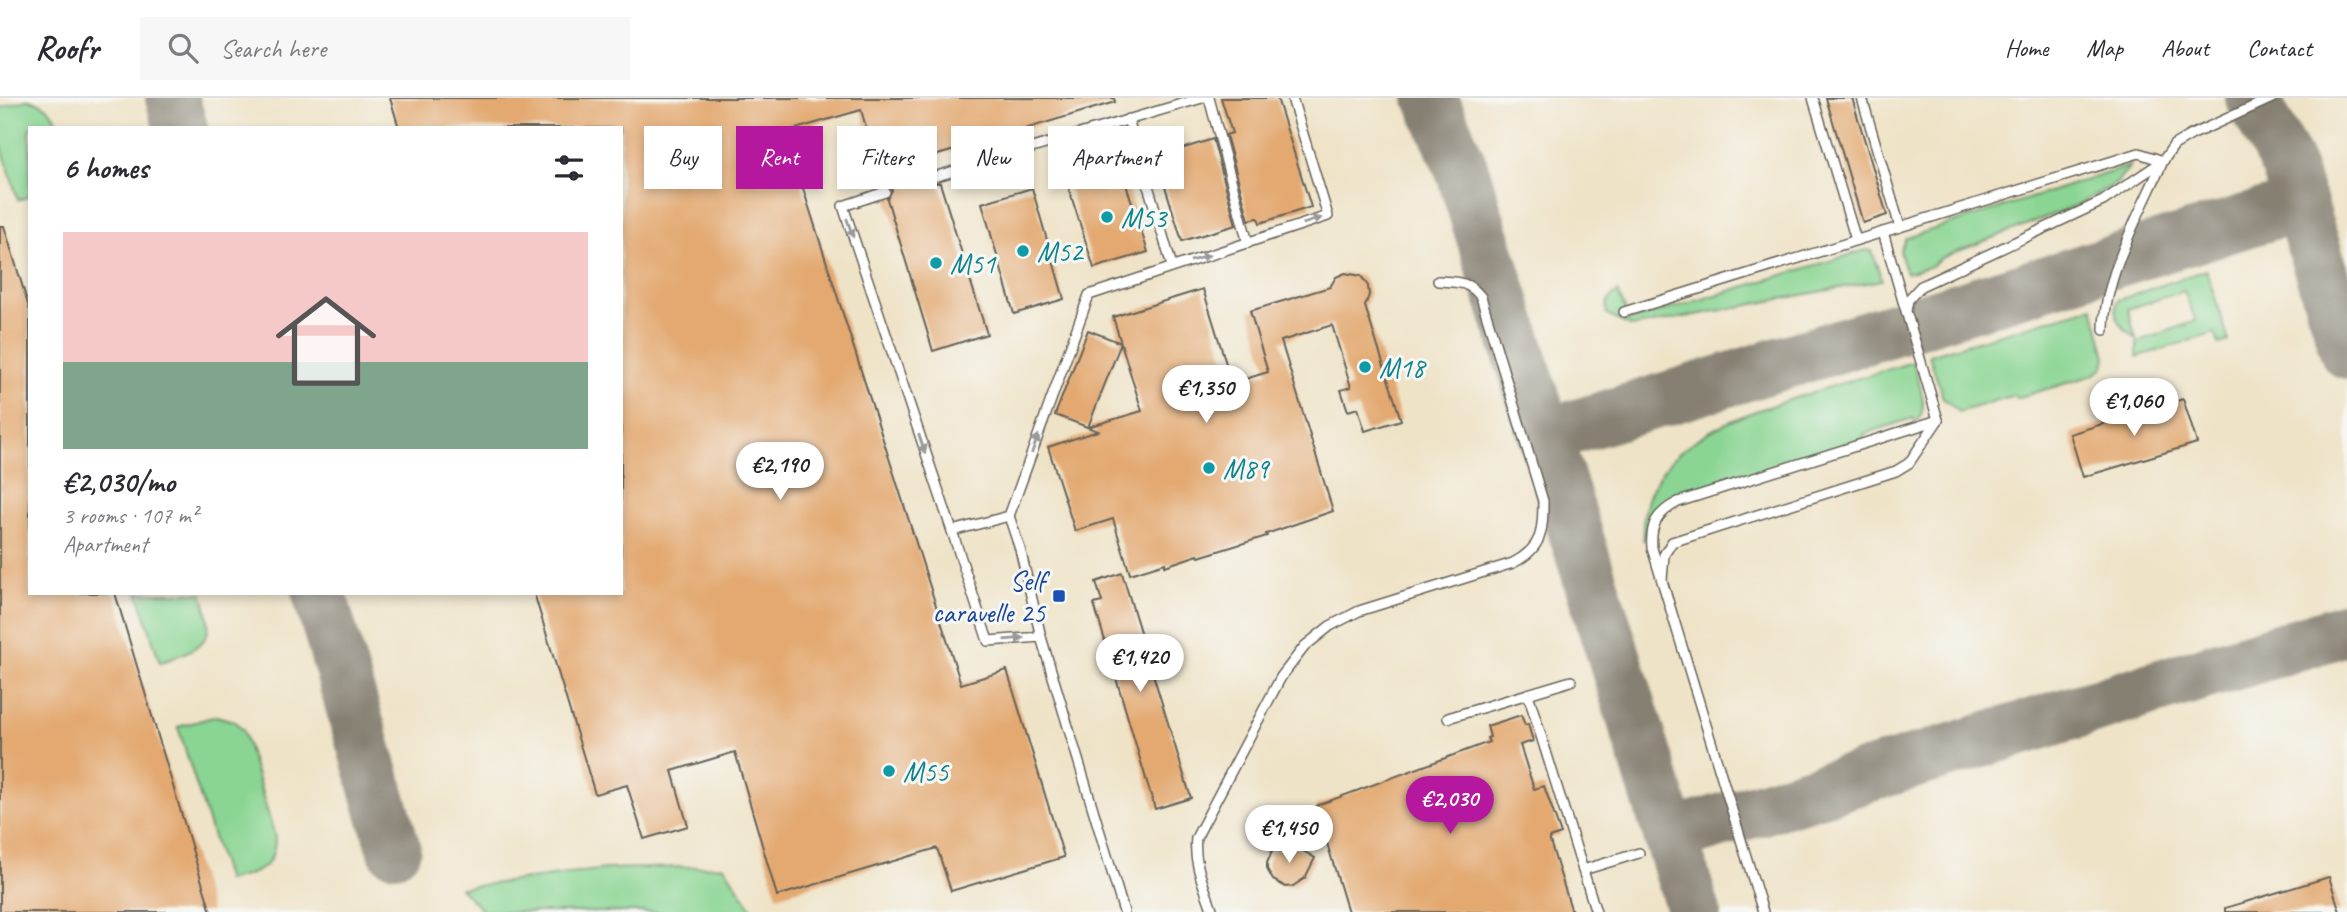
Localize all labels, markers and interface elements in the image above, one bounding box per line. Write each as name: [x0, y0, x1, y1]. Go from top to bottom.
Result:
search box: [140, 17, 630, 80]
text: Roofr: [35, 27, 98, 69]
icon: search: [164, 29, 202, 67]
text: Search here: [220, 32, 326, 65]
text: Home: [2005, 33, 2048, 63]
text: Map: [2086, 33, 2123, 63]
text: About: [2161, 33, 2209, 63]
text: Contact: [2247, 33, 2312, 63]
chip: Buy: [644, 126, 722, 189]
chip: Rent: [736, 126, 823, 189]
chip: Filters: [837, 126, 937, 189]
chip: New: [951, 126, 1034, 189]
chip: Apartment: [1048, 126, 1184, 189]
text: 6 homes: [63, 149, 148, 187]
icon: filters: [550, 149, 588, 187]
place label: M53: [1121, 200, 1169, 235]
marker: M53: [1099, 209, 1115, 225]
one-way arrow: [1302, 216, 1323, 226]
one-way arrow: [845, 218, 856, 239]
place label: M52: [1037, 234, 1085, 269]
marker: M52: [1015, 243, 1031, 259]
place label: M51: [950, 246, 997, 281]
one-way arrow: [1190, 252, 1211, 262]
marker: M51: [928, 255, 944, 271]
icon: home: [263, 278, 389, 404]
place label: M18: [1379, 350, 1427, 385]
marker: M18: [1357, 359, 1373, 375]
pin: €1,350: [1149, 366, 1263, 425]
text: €1,350: [1178, 373, 1234, 402]
pin: €1,060: [2077, 378, 2191, 438]
text: €1,060: [2106, 386, 2162, 415]
one-way arrow: [917, 433, 928, 454]
one-way arrow: [1029, 434, 1040, 455]
pin: €2,190: [723, 442, 837, 502]
text: €2,190: [752, 450, 808, 479]
place label: M89: [1223, 451, 1271, 486]
marker: M89: [1201, 460, 1217, 476]
text: €2,030/mo: [63, 463, 175, 501]
text: 3 rooms · 107 m²: [63, 501, 198, 530]
text: Apartment: [63, 530, 148, 559]
place label: Self caravelle 25: [933, 563, 1051, 630]
marker: Self caravelle 25: [1051, 588, 1067, 604]
one-way arrow: [1003, 633, 1025, 644]
pin: €1,420: [1083, 634, 1197, 694]
text: €1,420: [1112, 642, 1168, 671]
place label: M55: [903, 754, 950, 789]
marker: M55: [881, 763, 897, 779]
pin: €2,030: [1393, 776, 1507, 836]
text: €2,030: [1422, 784, 1478, 813]
pin: €1,450: [1232, 806, 1346, 865]
text: €1,450: [1261, 813, 1317, 842]

